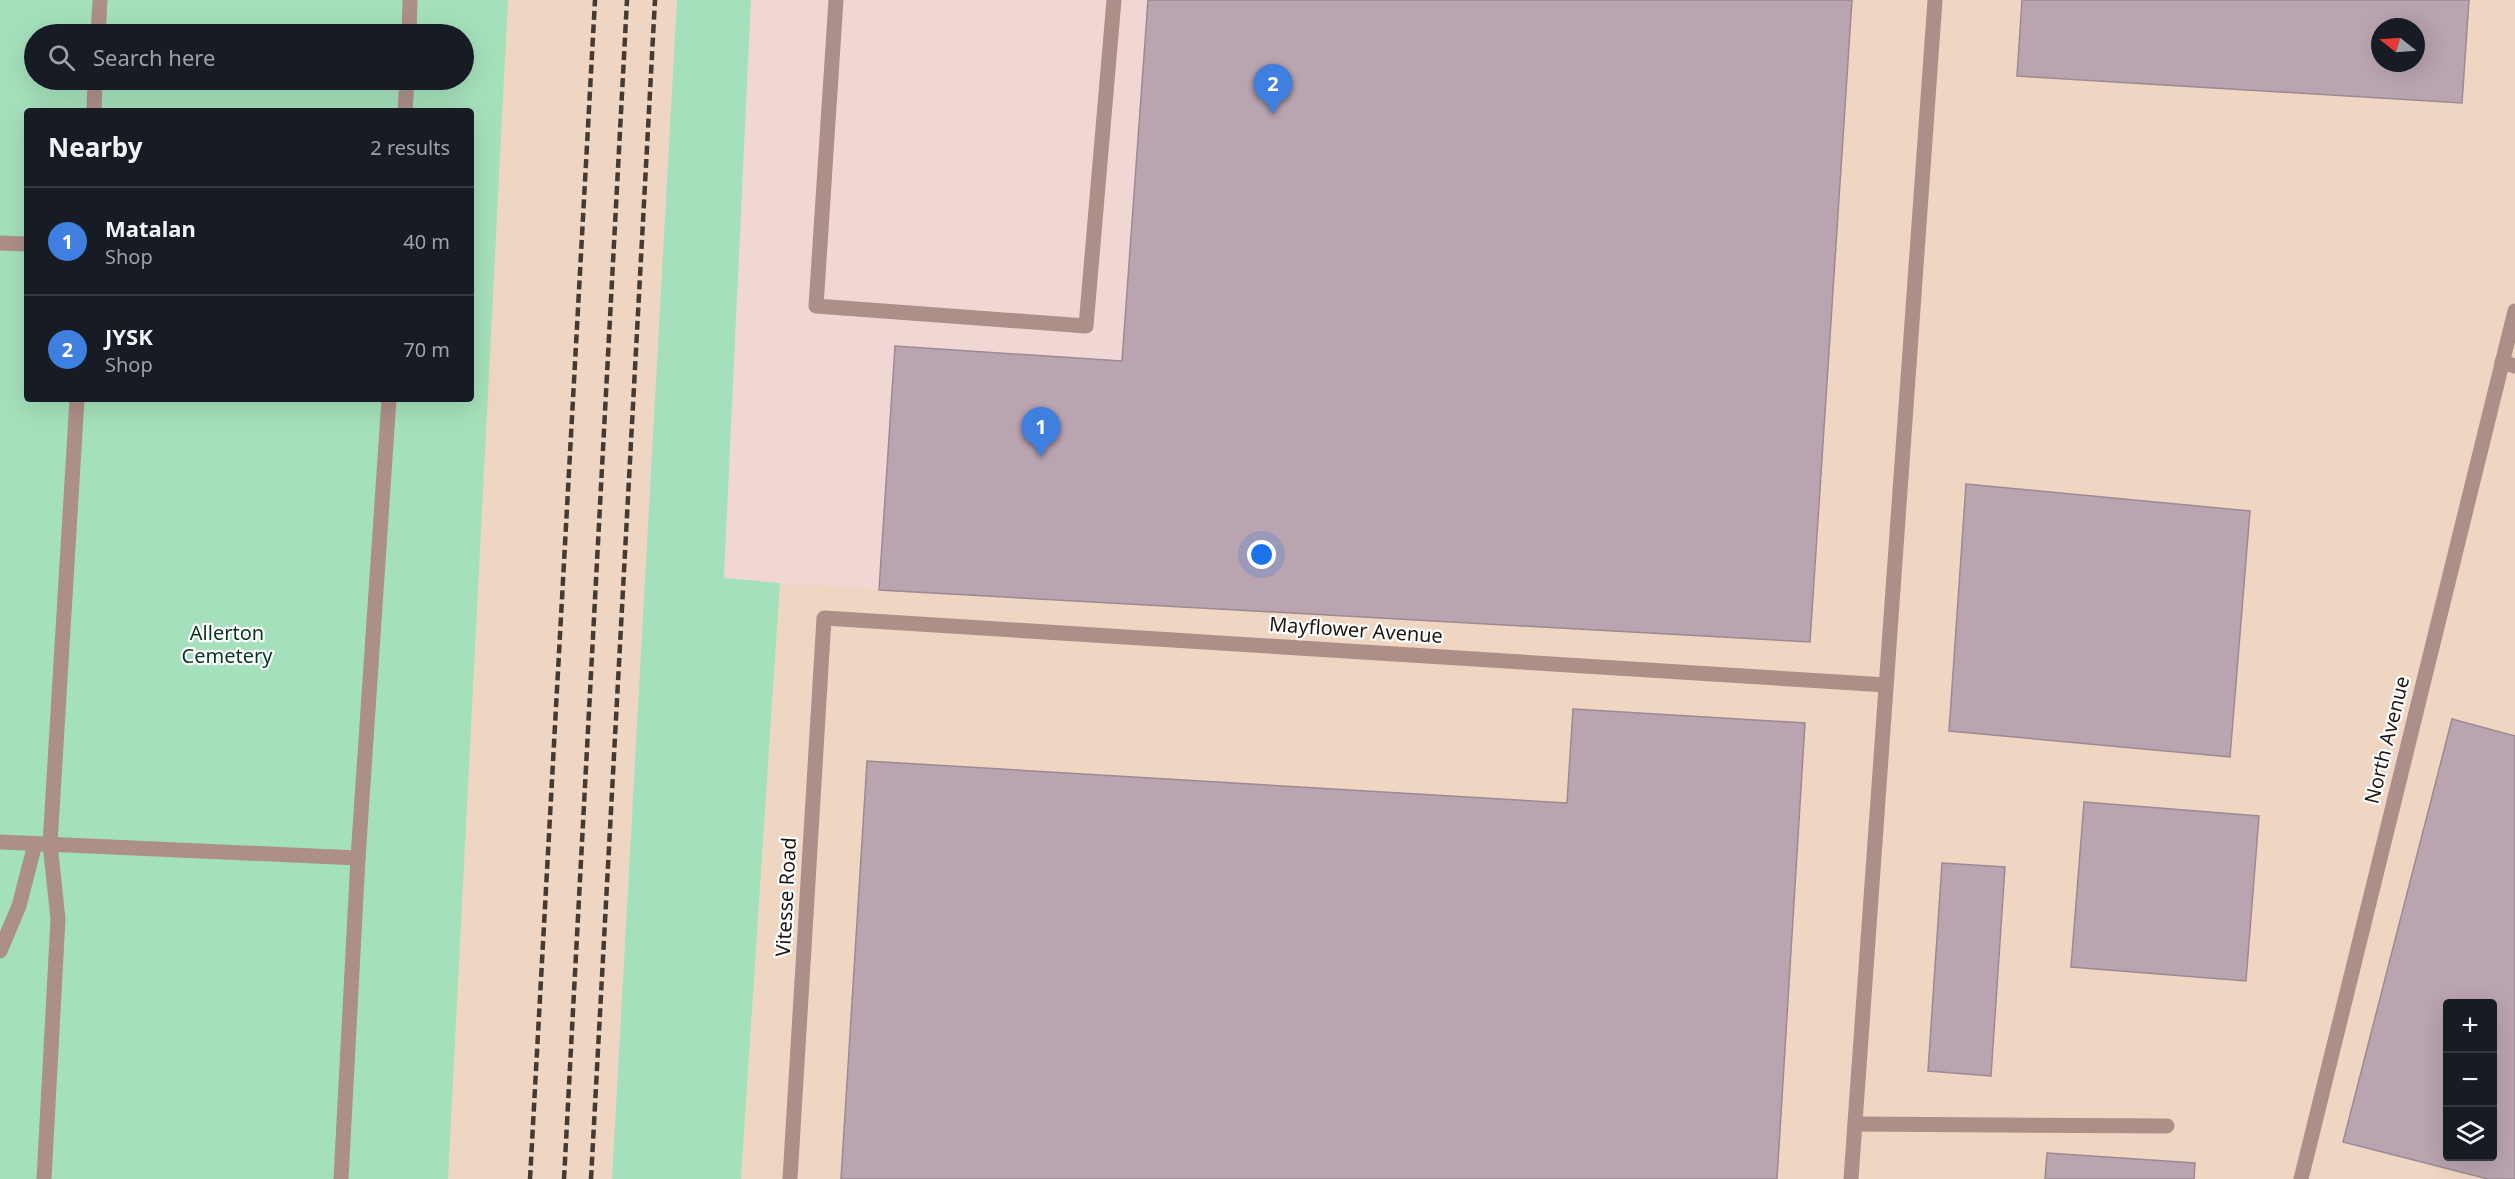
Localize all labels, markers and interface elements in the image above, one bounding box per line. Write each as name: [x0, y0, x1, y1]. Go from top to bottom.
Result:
north arrow: [2371, 18, 2425, 72]
search box: [24, 24, 474, 90]
icon: search: [45, 41, 78, 74]
text: Search here: [93, 42, 215, 72]
pin: 2: [1254, 64, 1292, 114]
text: Nearby: [48, 129, 143, 165]
text: 2 results: [370, 134, 450, 161]
text: Matalan: [105, 213, 196, 243]
text: 1: [62, 228, 73, 255]
text: 40 m: [403, 228, 450, 255]
text: Shop: [105, 243, 153, 270]
text: JYSK: [105, 321, 153, 351]
text: 2: [62, 336, 73, 363]
text: 70 m: [403, 336, 450, 363]
text: Shop: [105, 351, 153, 378]
pin: 1: [1022, 408, 1060, 457]
your location: [1247, 540, 1276, 569]
street label: Mayflower Avenue: [1268, 610, 1444, 649]
park label: Allerton Cemetery: [182, 619, 273, 669]
street label: North Avenue: [2358, 673, 2415, 806]
street label: Vitesse Road: [769, 837, 802, 957]
map controls: [2443, 999, 2497, 1161]
button: +: [2443, 999, 2497, 1053]
button: −: [2443, 1053, 2497, 1107]
button: layers: [2443, 1107, 2497, 1161]

